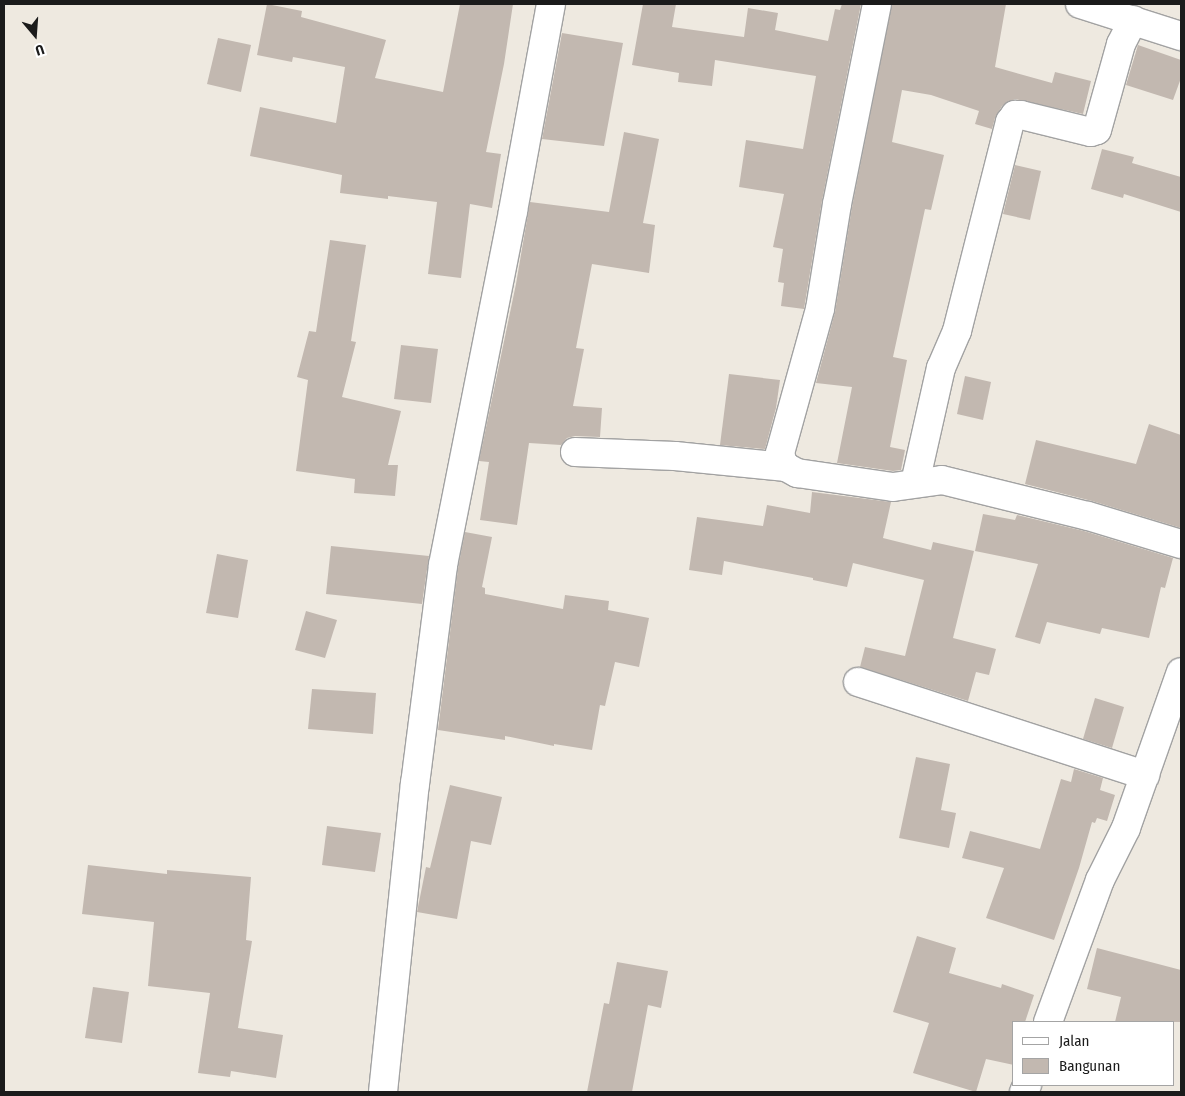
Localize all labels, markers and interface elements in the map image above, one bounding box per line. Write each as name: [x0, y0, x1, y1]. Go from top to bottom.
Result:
north arrow: [10, 10, 60, 60]
text: U: [33, 40, 46, 59]
legend: [1012, 1021, 1175, 1086]
text: Jalan: [1059, 1032, 1089, 1050]
text: Bangunan: [1059, 1057, 1120, 1075]

